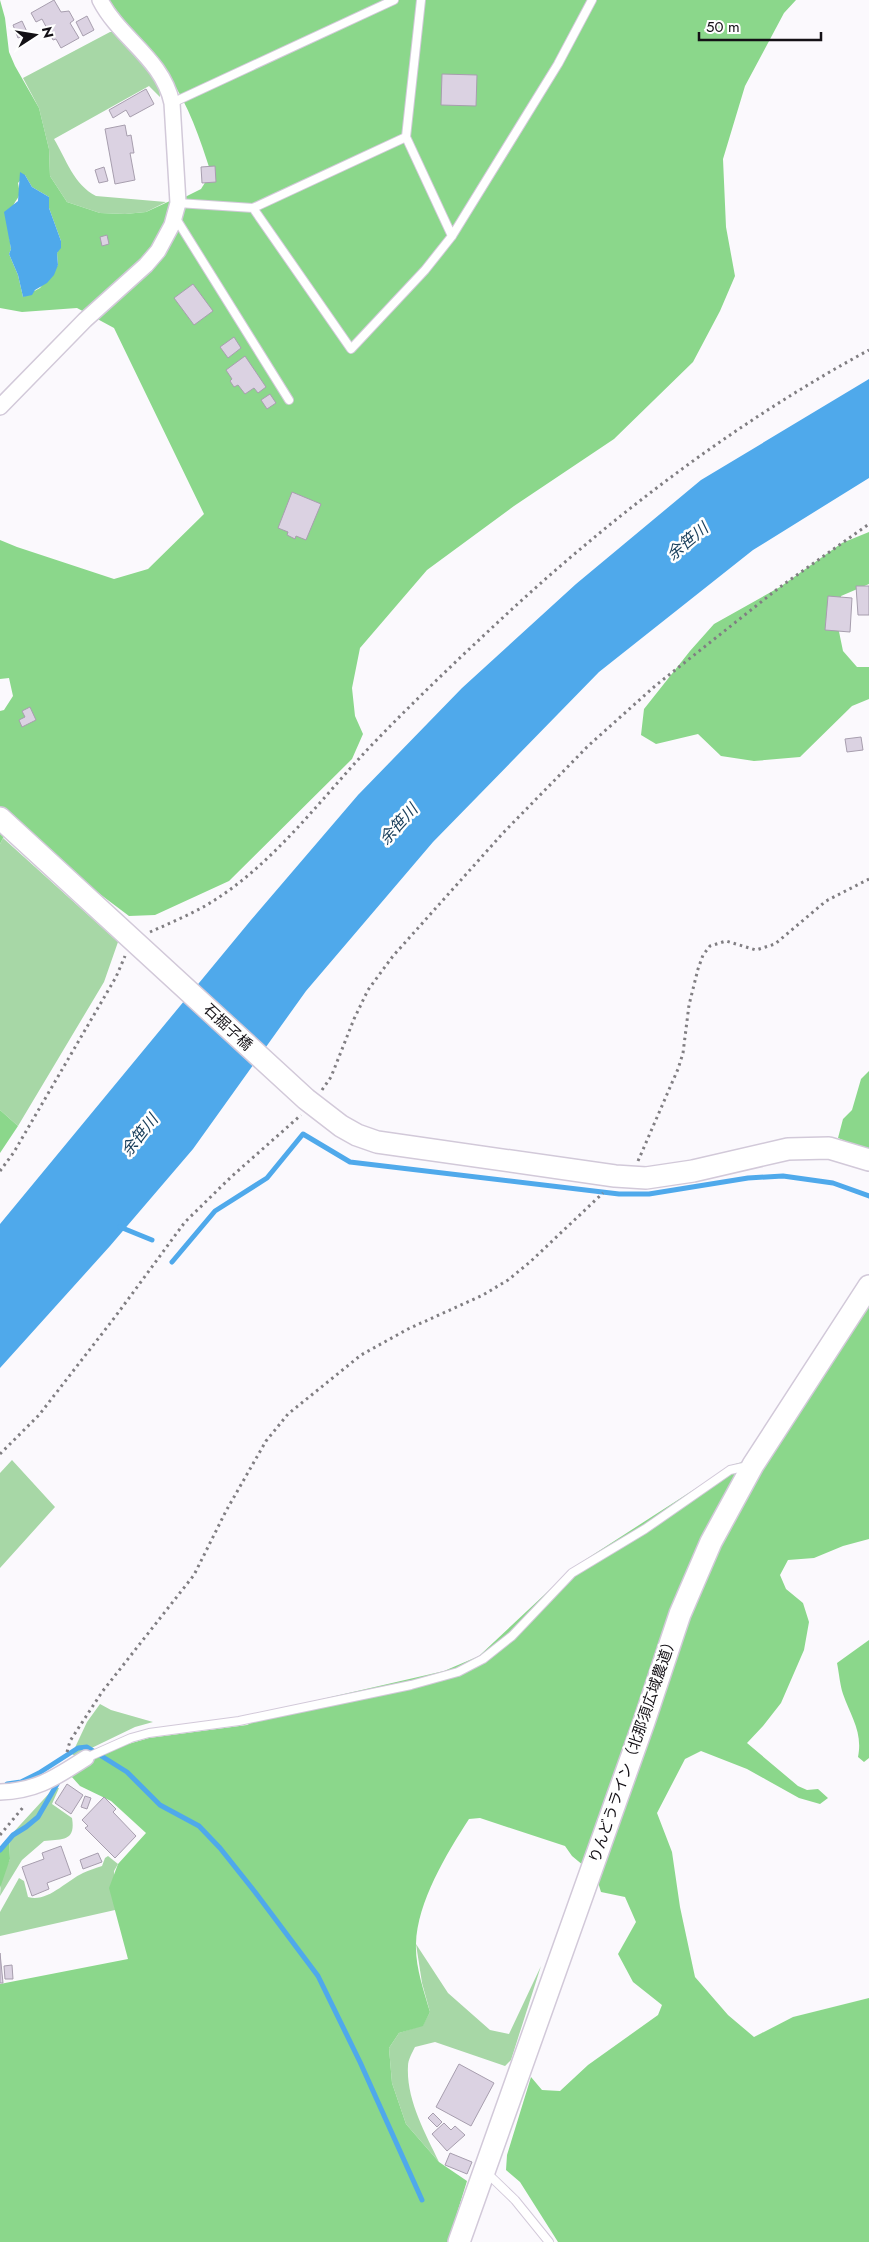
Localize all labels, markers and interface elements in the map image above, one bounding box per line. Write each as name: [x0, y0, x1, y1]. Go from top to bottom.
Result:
north arrow: [10, 10, 60, 60]
scale bar: [699, 10, 822, 42]
text: 50 m: [706, 16, 740, 38]
text: N: [37, 25, 59, 40]
water label: 余笹川: [662, 516, 715, 566]
water label: 余笹川: [374, 797, 424, 850]
street label: 石掘子橋: [199, 998, 257, 1056]
water label: 余笹川: [116, 1108, 164, 1161]
street label: りんどうライン（北那須広域農道）: [584, 1632, 682, 1866]

